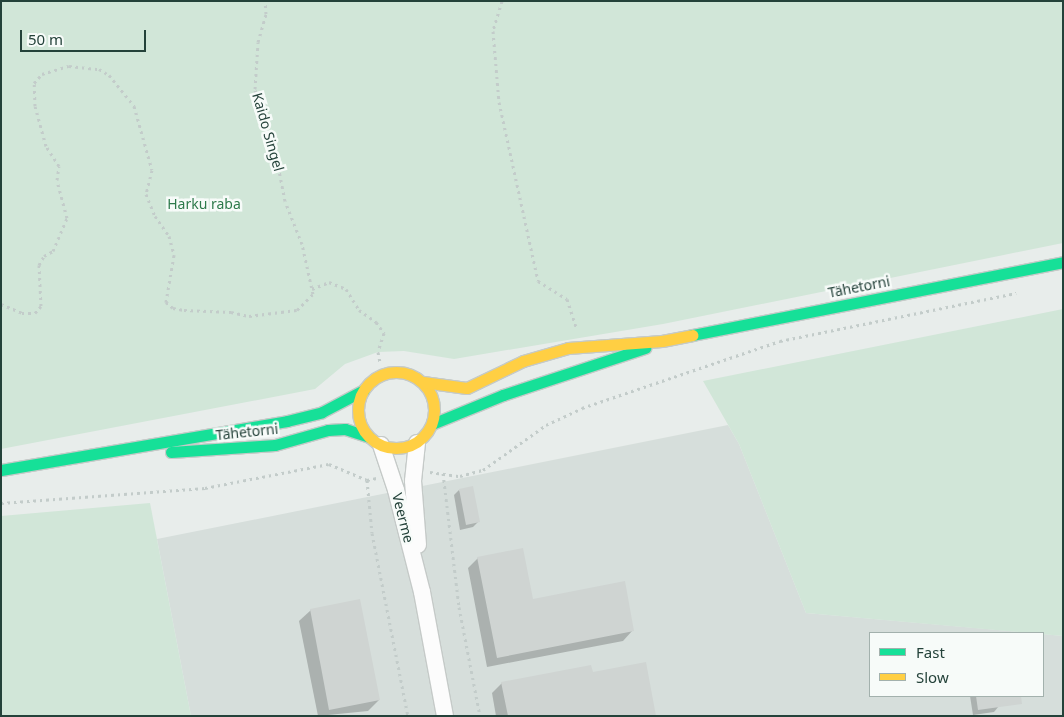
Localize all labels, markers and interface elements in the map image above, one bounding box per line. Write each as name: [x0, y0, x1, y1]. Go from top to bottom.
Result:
scale bar: [22, 20, 149, 52]
text: 50 m: [28, 29, 63, 49]
street label: Kaido Singel: [249, 91, 287, 173]
park label: Harku raba: [167, 196, 241, 212]
street label: Tähetorni: [827, 273, 891, 301]
street label: Tähetorni: [215, 420, 279, 444]
street label: Veerme: [389, 491, 417, 545]
legend: [869, 632, 1044, 697]
text: Fast: [916, 642, 945, 662]
text: Slow: [916, 667, 949, 687]

